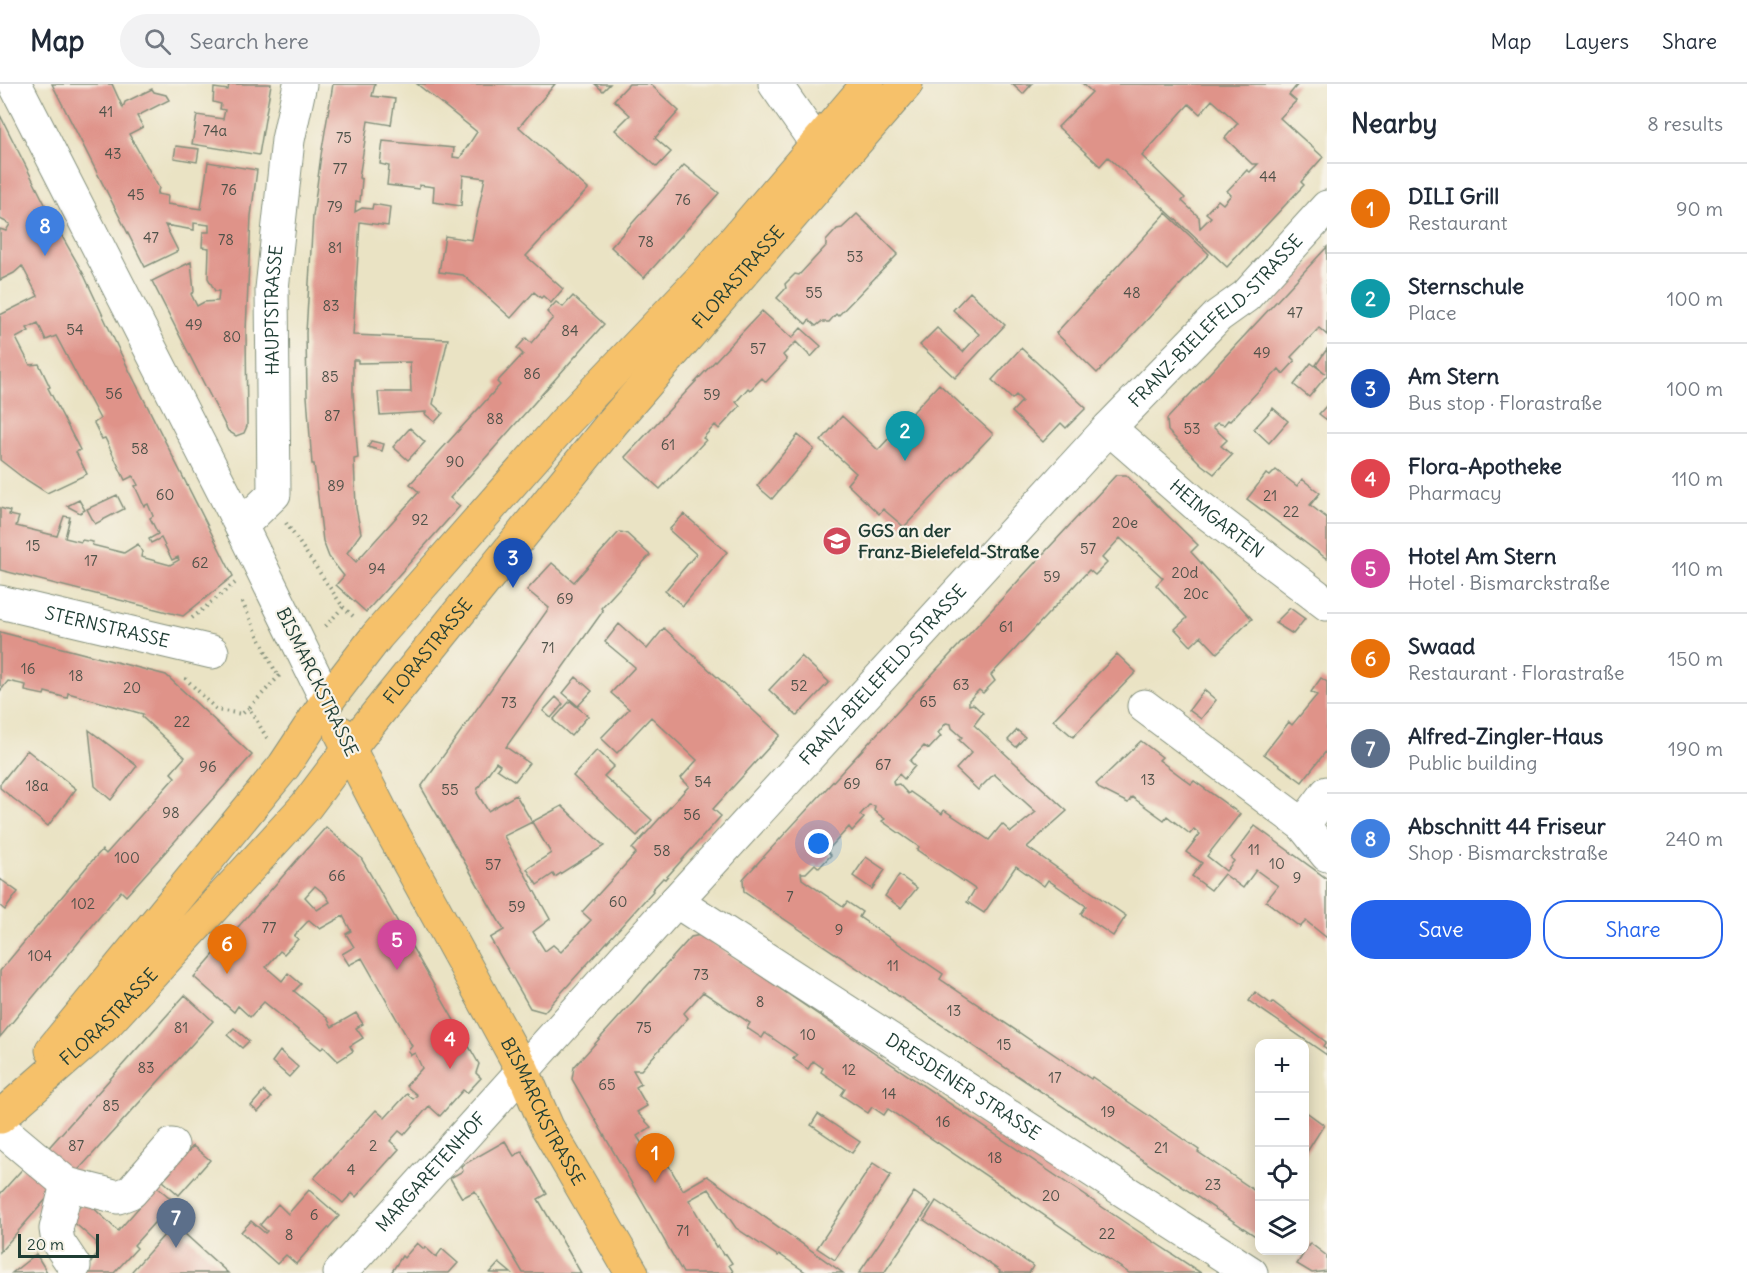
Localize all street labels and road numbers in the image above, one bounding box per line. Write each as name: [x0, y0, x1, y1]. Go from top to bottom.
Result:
street label: FLORASTRASSE: [687, 221, 789, 333]
street label: FRANZ-BIELEFELD-STRASSE: [1123, 229, 1307, 412]
street label: HAUPTSTRASSE: [260, 244, 288, 375]
street label: HEIMGARTEN: [1165, 474, 1269, 563]
street label: FRANZ-BIELEFELD-STRASSE: [794, 579, 971, 770]
street label: FLORASTRASSE: [378, 593, 477, 708]
street label: STERNSTRASSE: [43, 601, 172, 653]
street label: BISMARCKSTRASSE: [271, 603, 364, 760]
street label: FLORASTRASSE: [55, 963, 163, 1070]
street label: DRESDENER STRASSE: [882, 1028, 1045, 1145]
street label: BISMARCKSTRASSE: [496, 1033, 590, 1189]
street label: MARGARETENHOF: [371, 1107, 491, 1236]

